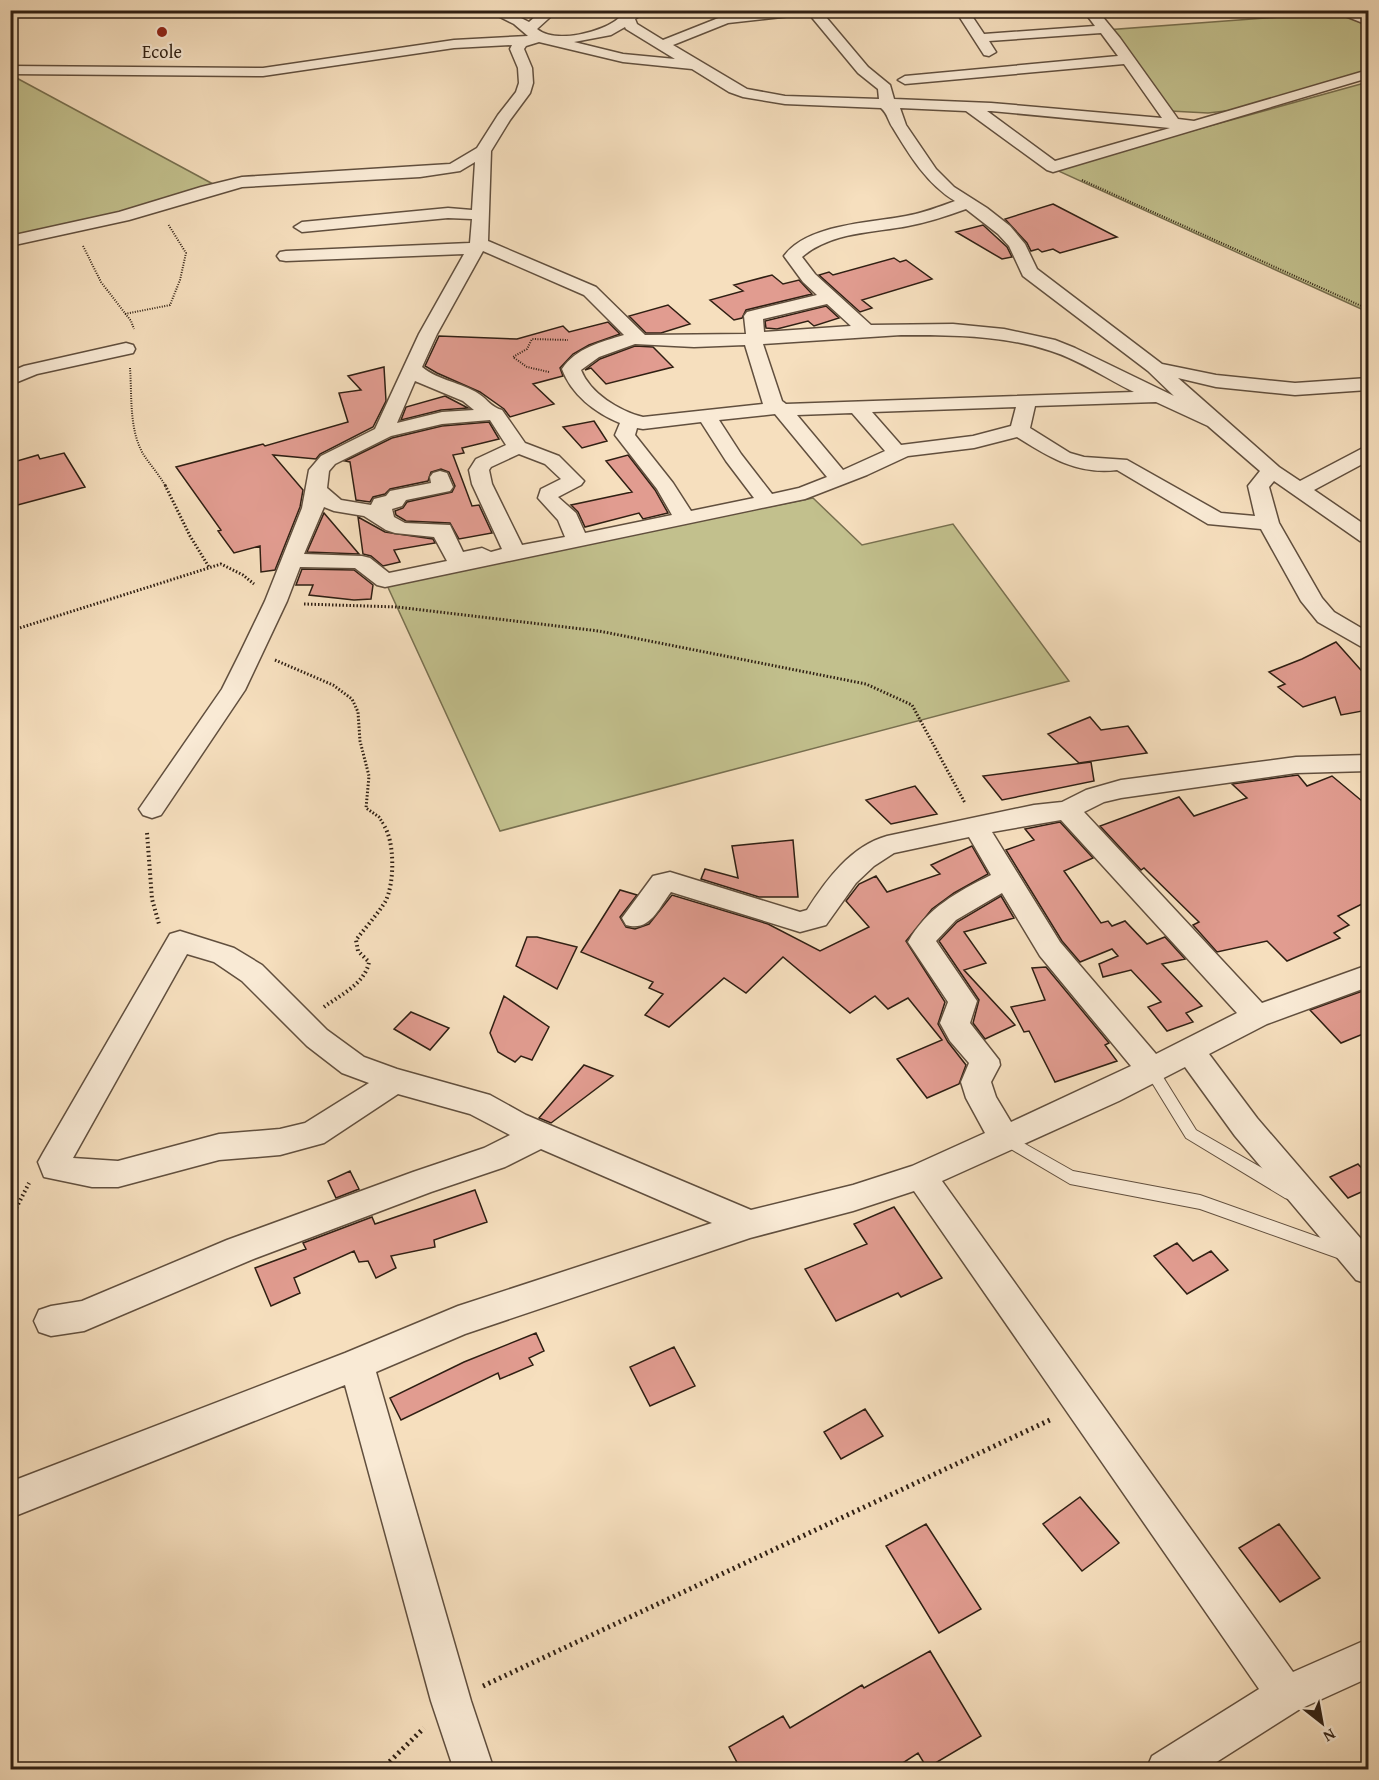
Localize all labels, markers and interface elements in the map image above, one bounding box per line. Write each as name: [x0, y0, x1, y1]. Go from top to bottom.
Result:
marker: Ecole: [155, 25, 169, 39]
place label: Ecole: [142, 38, 182, 65]
north arrow: [1292, 1693, 1352, 1753]
text: N: [1319, 1723, 1340, 1749]

